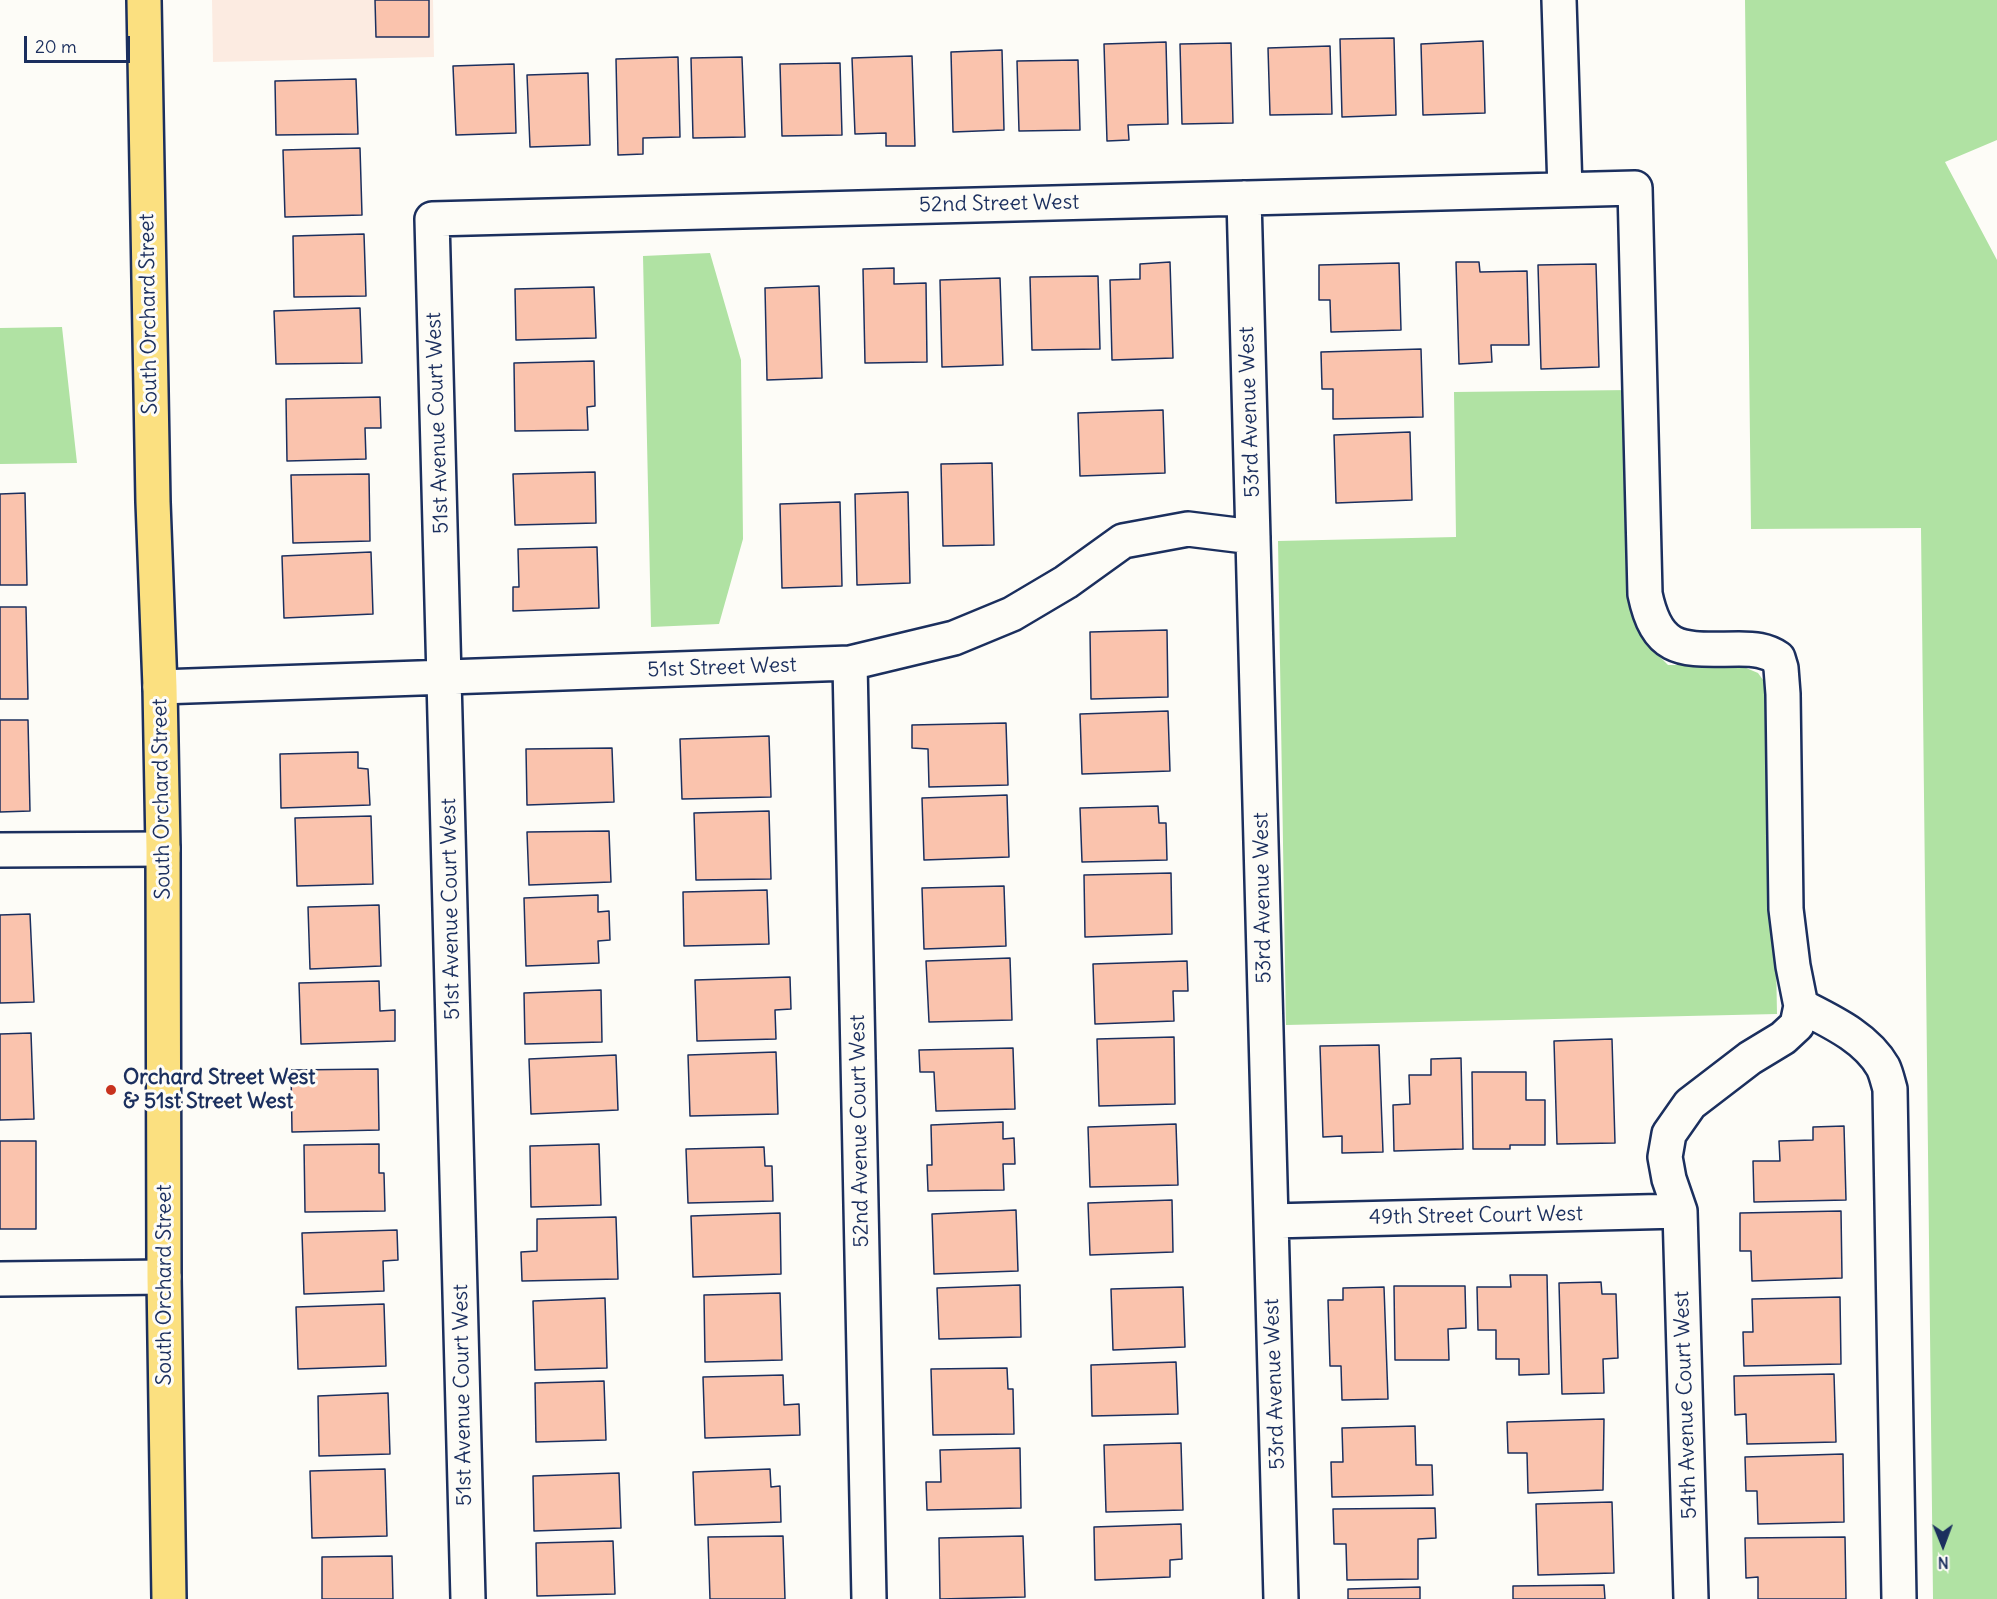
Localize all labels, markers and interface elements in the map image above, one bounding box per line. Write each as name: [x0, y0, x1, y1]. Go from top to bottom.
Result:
scale bar: [27, 24, 134, 62]
text: 20 m: [35, 35, 77, 58]
street label: 52nd Street West: [919, 190, 1079, 218]
street label: South Orchard Street: [135, 213, 163, 415]
street label: 51st Avenue Court West: [422, 312, 454, 534]
street label: 53rd Avenue West: [1234, 326, 1266, 498]
street label: 51st Street West: [647, 653, 797, 683]
street label: South Orchard Street: [148, 698, 176, 900]
street label: 51st Avenue Court West: [436, 798, 466, 1020]
street label: 53rd Avenue West: [1249, 812, 1277, 984]
street label: 52nd Avenue Court West: [845, 1014, 875, 1248]
place label: Orchard Street West & 51st Street West: [123, 1065, 315, 1115]
marker: Orchard Street West & 51st Street West: [104, 1083, 118, 1097]
street label: South Orchard Street: [152, 1184, 178, 1386]
street label: 49th Street Court West: [1369, 1202, 1583, 1230]
street label: 51st Avenue Court West: [448, 1284, 478, 1506]
street label: 54th Avenue Court West: [1669, 1290, 1703, 1520]
street label: 53rd Avenue West: [1259, 1298, 1291, 1470]
north arrow: [1913, 1515, 1973, 1575]
text: N: [1938, 1553, 1949, 1573]

